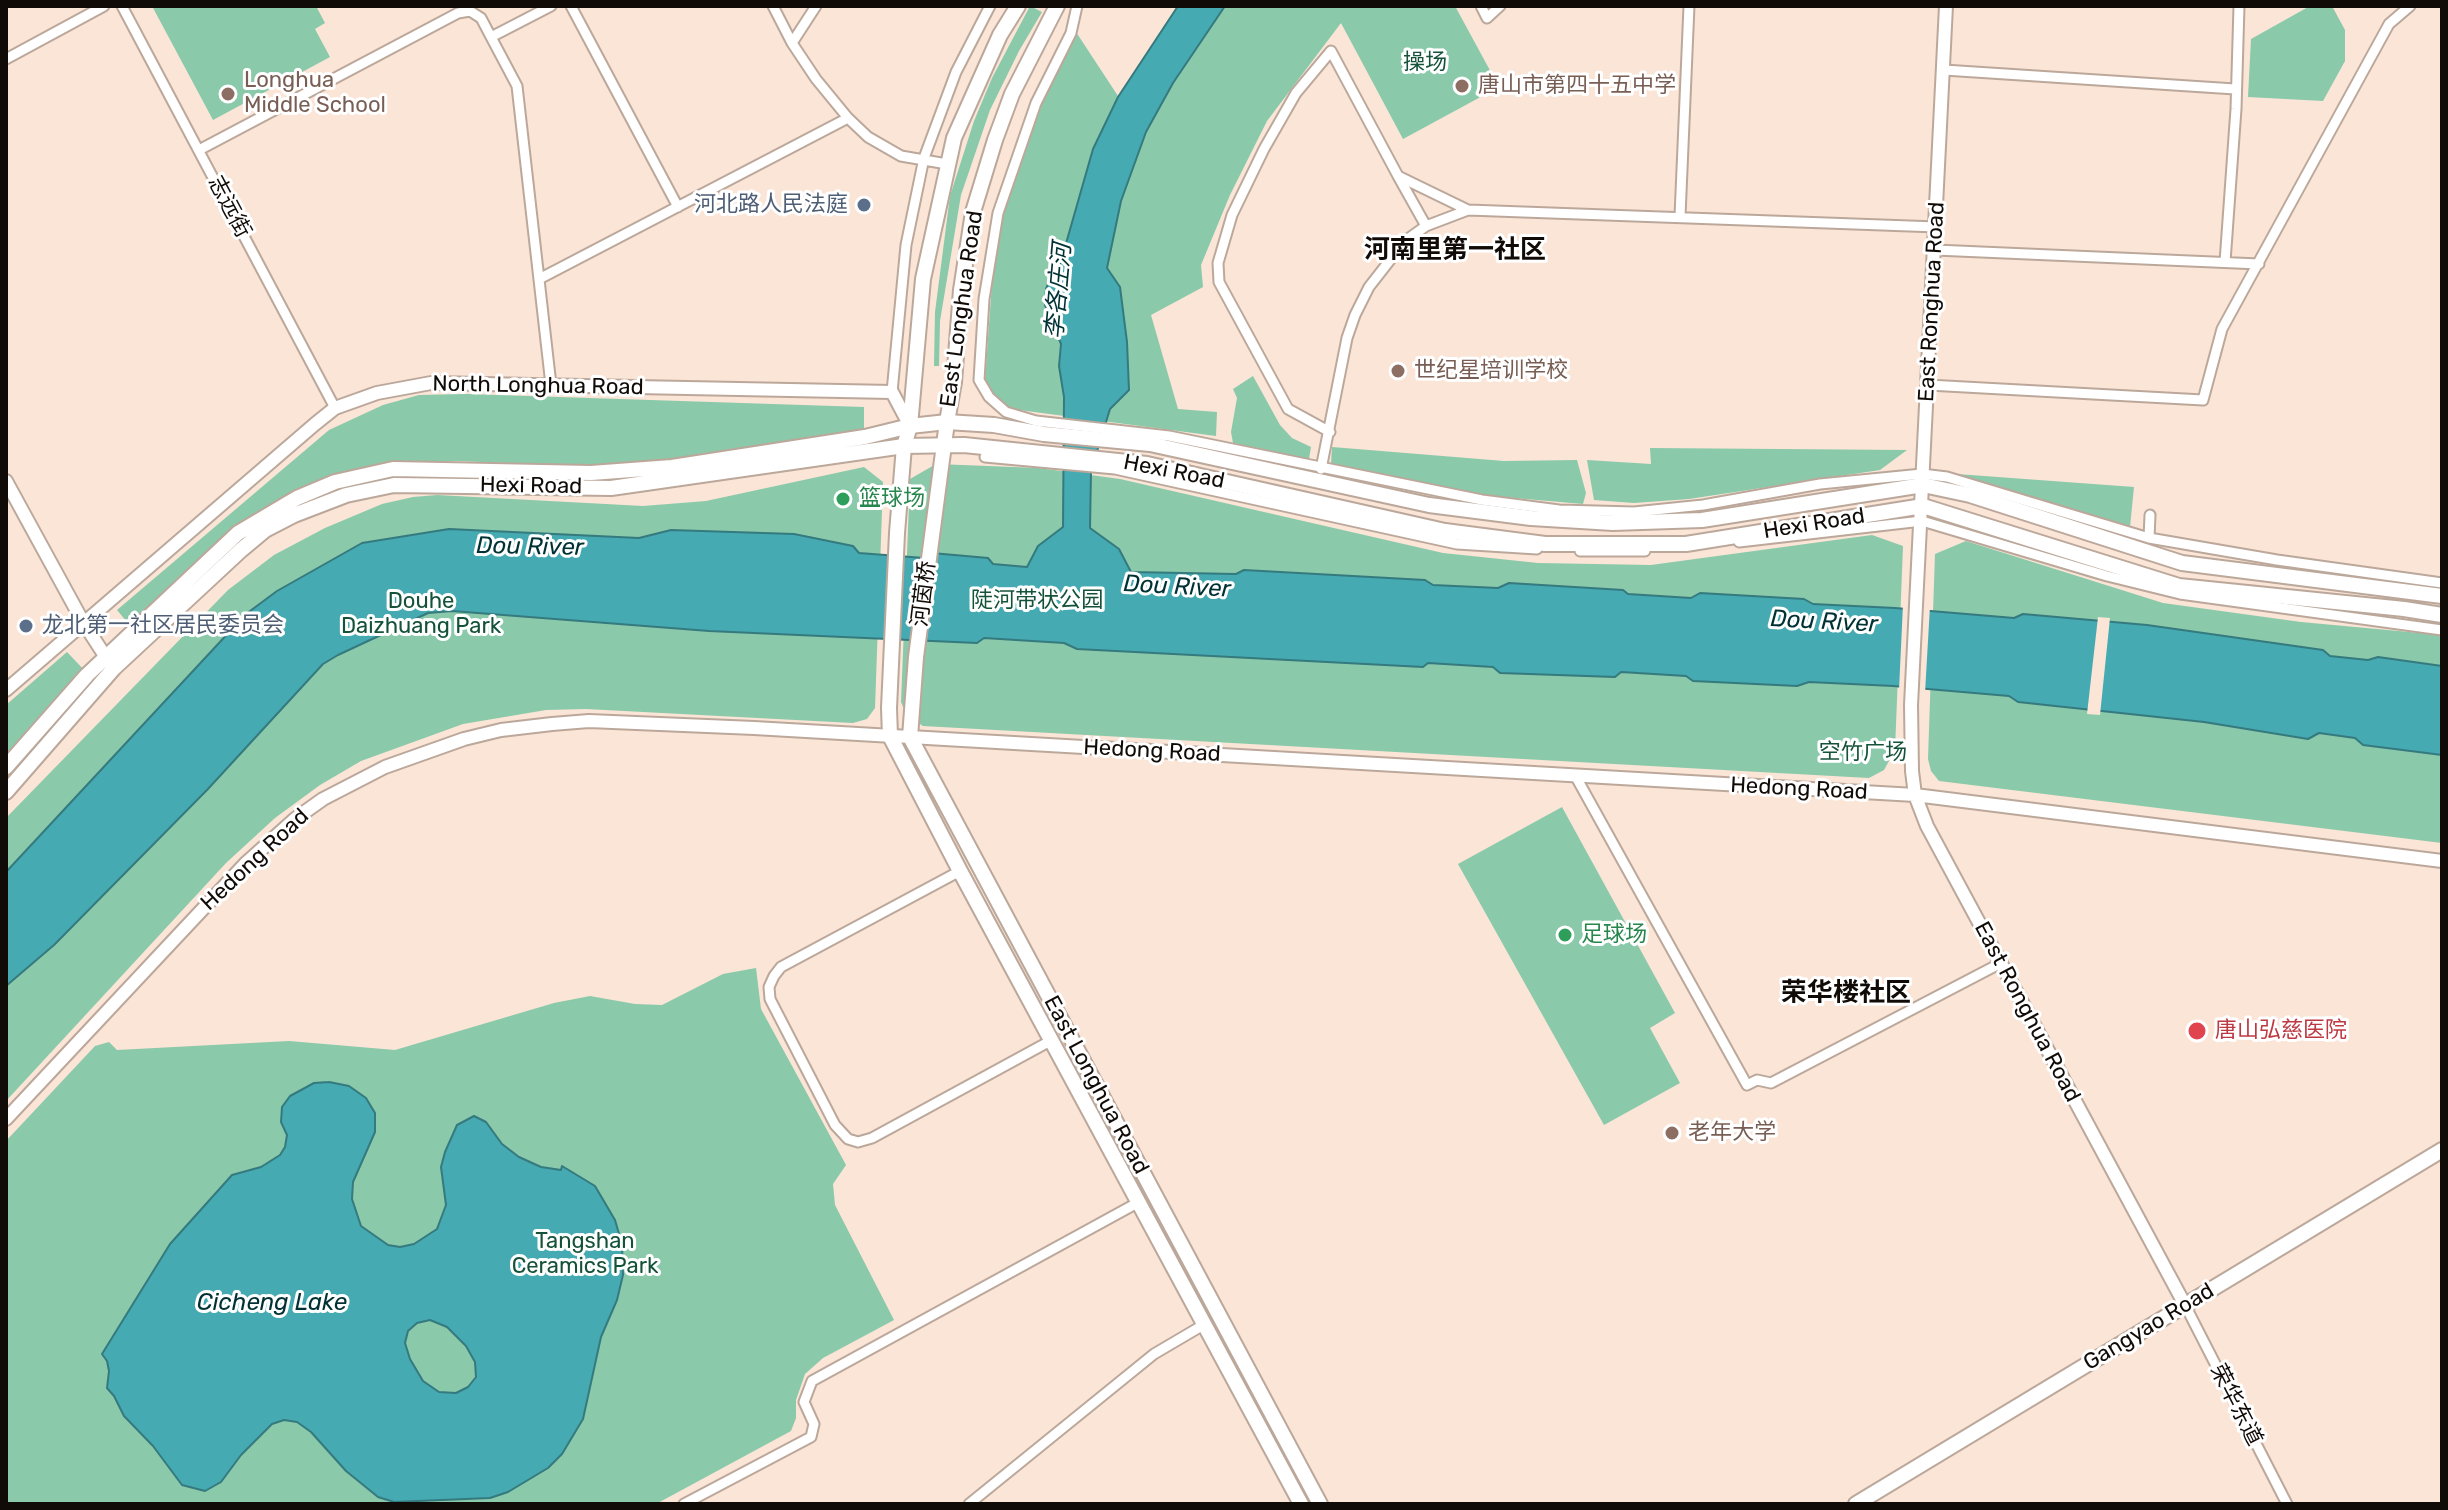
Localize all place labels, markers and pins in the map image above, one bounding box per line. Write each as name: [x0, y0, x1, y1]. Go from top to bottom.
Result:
place label: Longhua Middle School: [244, 68, 386, 120]
place label: 唐山市第四十五中学: [1478, 73, 1676, 99]
marker: 唐山市第四十五中学: [1453, 77, 1471, 95]
marker: Longhua Middle School: [219, 85, 237, 103]
place label: 河北路人民法庭: [694, 192, 848, 218]
marker: 河北路人民法庭: [855, 196, 873, 214]
place label: 世纪星培训学校: [1414, 358, 1568, 384]
marker: 世纪星培训学校: [1389, 362, 1407, 380]
place label: 篮球场: [859, 486, 925, 512]
marker: 篮球场: [834, 490, 852, 508]
place label: 龙北第一社区居民委员会: [42, 613, 284, 639]
marker: 龙北第一社区居民委员会: [17, 617, 35, 635]
place label: 足球场: [1581, 922, 1647, 948]
marker: 足球场: [1556, 926, 1574, 944]
place label: 唐山弘慈医院: [2215, 1018, 2347, 1044]
marker: 唐山弘慈医院: [2186, 1020, 2208, 1042]
place label: 老年大学: [1688, 1120, 1776, 1146]
marker: 老年大学: [1663, 1124, 1681, 1142]

